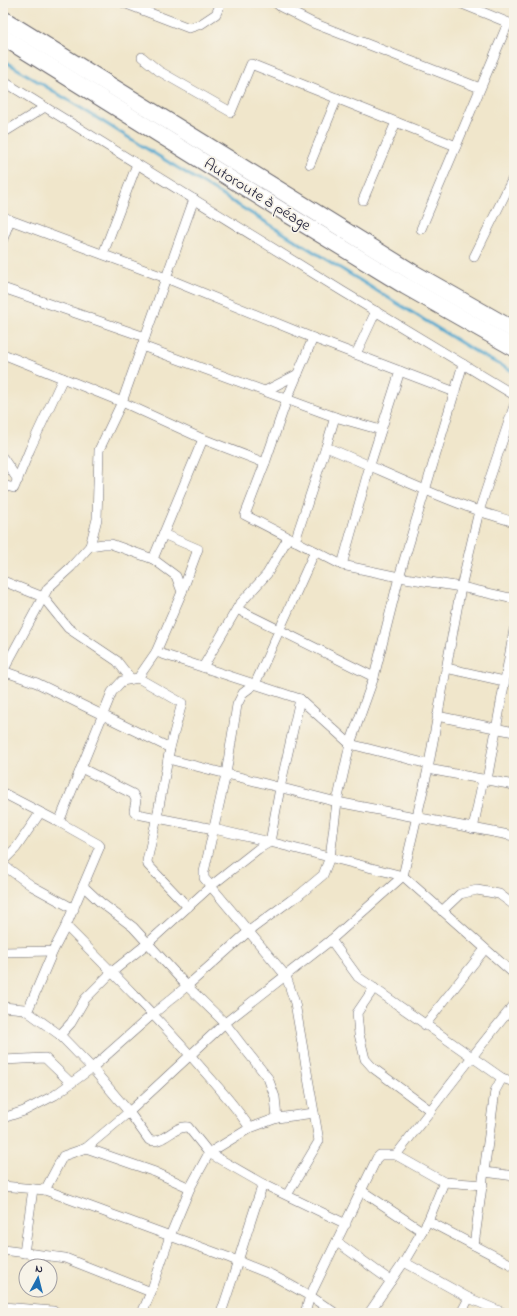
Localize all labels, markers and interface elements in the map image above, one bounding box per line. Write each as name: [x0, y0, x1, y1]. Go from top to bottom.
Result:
street label: Autoroute à péage: [199, 152, 316, 238]
north arrow: [18, 1258, 58, 1298]
text: N: [34, 1261, 44, 1277]

